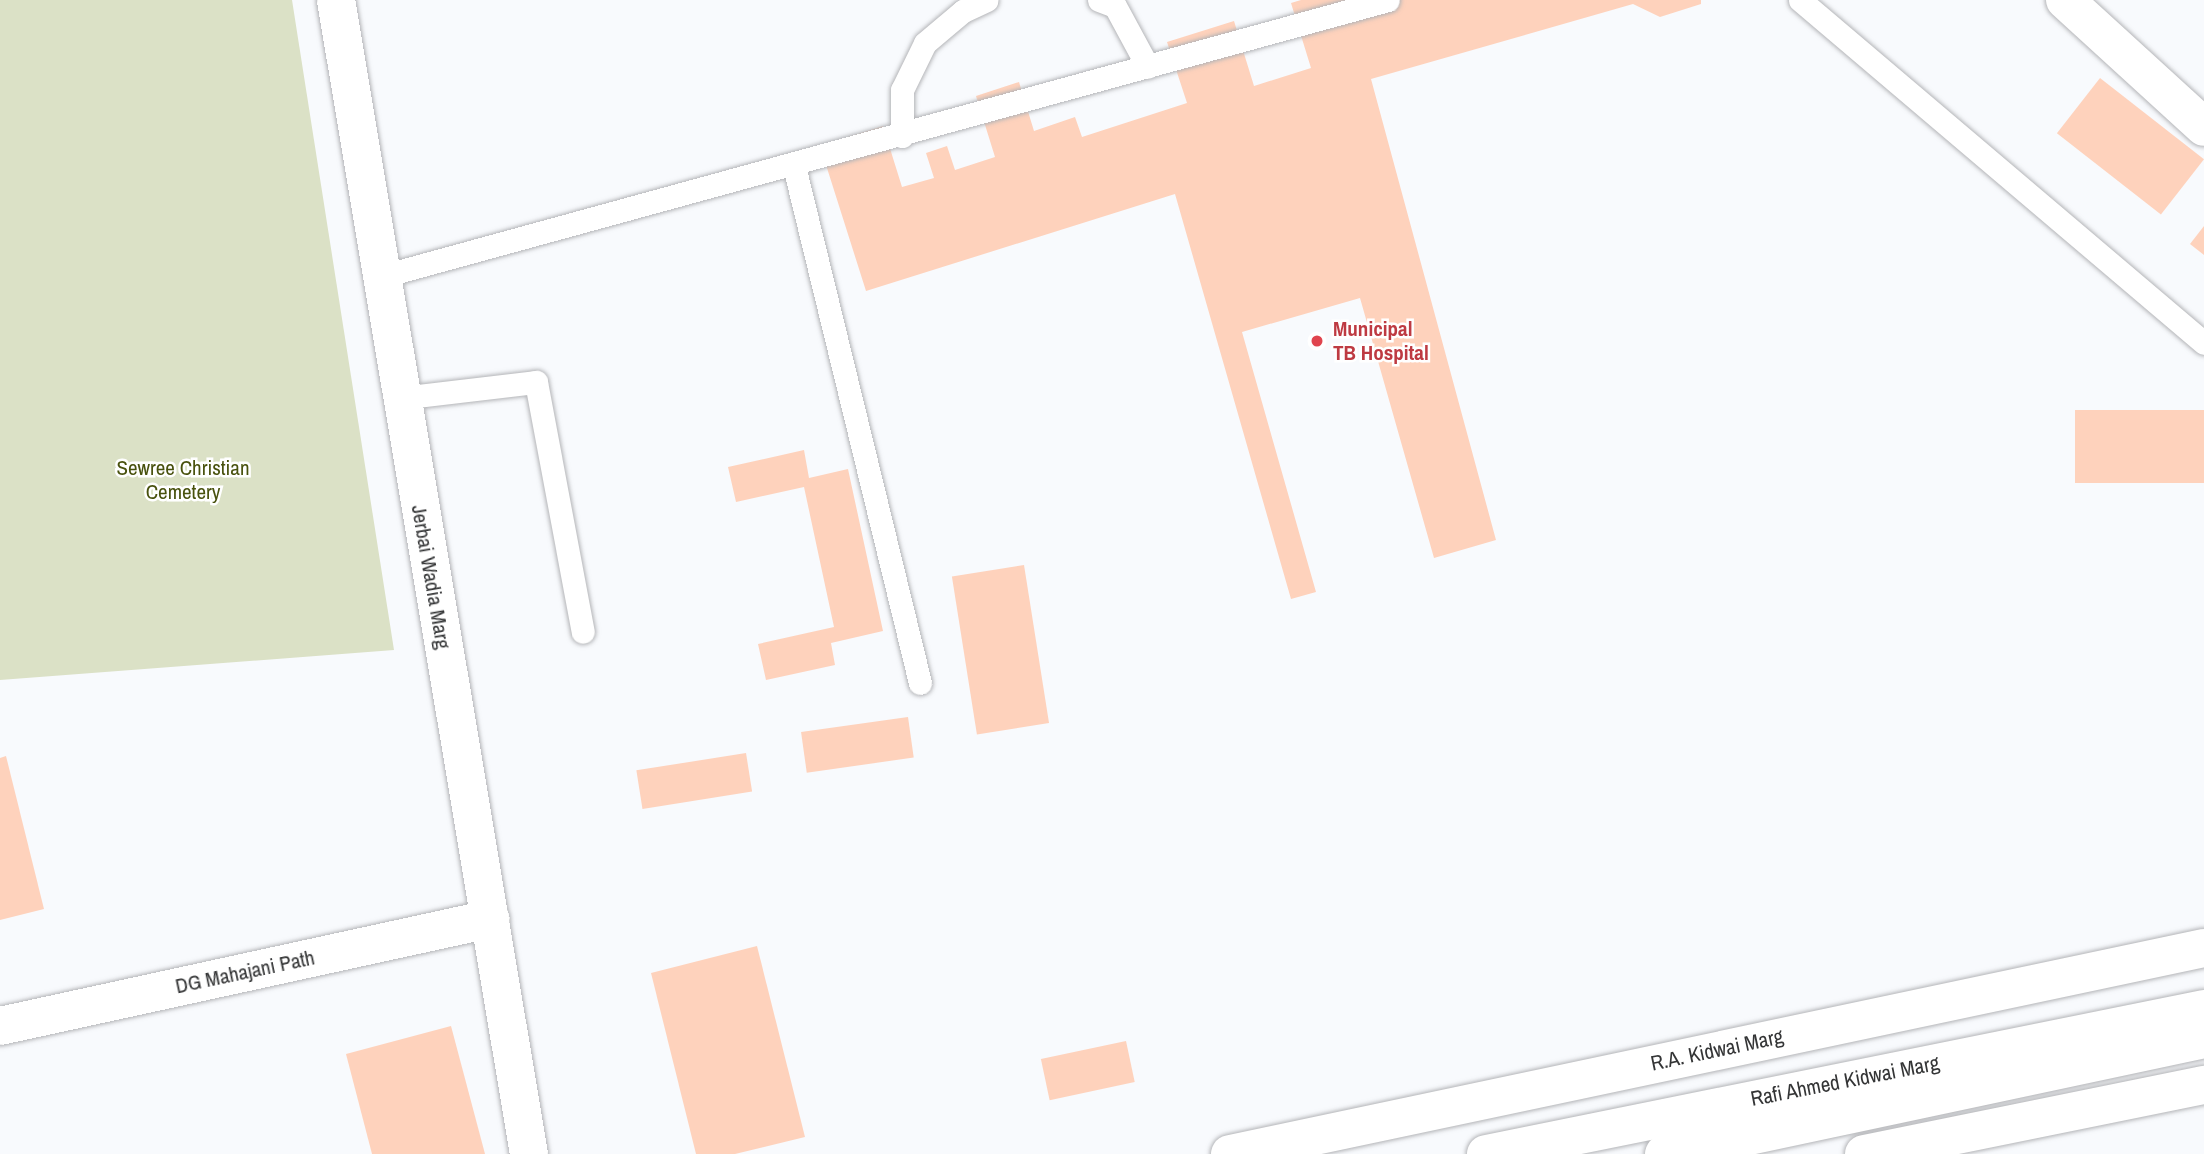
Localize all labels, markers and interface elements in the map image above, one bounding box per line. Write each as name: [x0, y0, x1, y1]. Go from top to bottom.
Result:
place label: Municipal TB Hospital: [1333, 316, 1429, 366]
marker: Municipal TB Hospital: [1307, 331, 1327, 351]
park label: Sewree Christian Cemetery: [116, 455, 250, 505]
street label: Jerbai Wadia Marg: [406, 503, 456, 651]
street label: DG Mahajani Path: [173, 945, 317, 999]
street label: R.A. Kidwai Marg: [1648, 1024, 1786, 1076]
street label: Rafi Ahmed Kidwai Marg: [1748, 1050, 1942, 1112]

